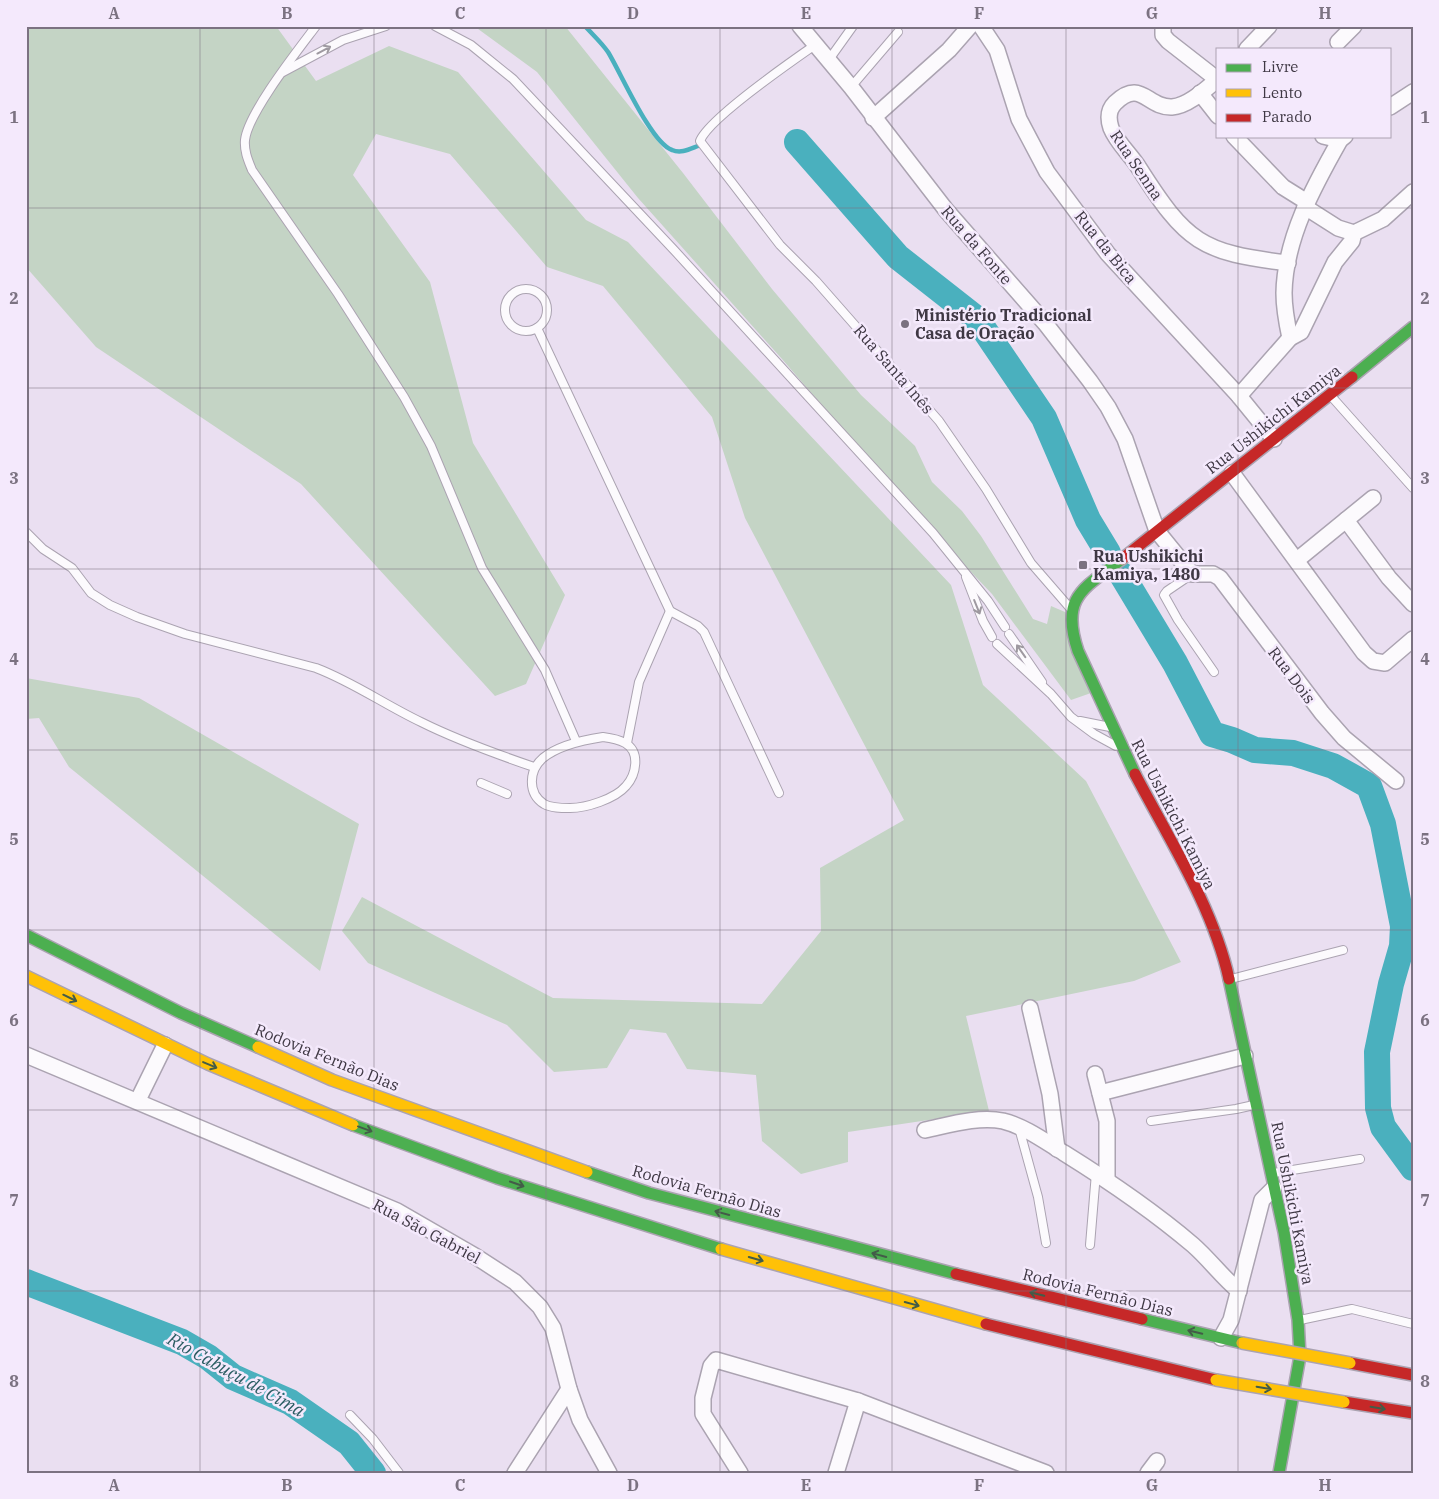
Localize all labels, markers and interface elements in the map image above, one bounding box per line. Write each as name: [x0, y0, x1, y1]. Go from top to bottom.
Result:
text: A: [108, 3, 120, 23]
text: B: [281, 3, 293, 23]
text: C: [455, 3, 465, 23]
text: D: [627, 3, 639, 23]
text: E: [801, 3, 811, 23]
text: F: [974, 3, 984, 23]
text: G: [1146, 3, 1158, 23]
text: H: [1319, 3, 1332, 23]
one-way arrow: [316, 45, 331, 55]
legend: [1216, 48, 1392, 138]
text: Livre: [1262, 57, 1298, 76]
text: Lento: [1262, 83, 1302, 102]
text: 1: [9, 107, 19, 127]
text: Parado: [1262, 107, 1312, 126]
text: 1: [1420, 107, 1430, 127]
street label: Rua Senna: [1106, 126, 1168, 204]
street label: Rua da Fonte: [937, 201, 1017, 289]
street label: Rua da Bica: [1071, 207, 1142, 288]
text: 2: [9, 288, 19, 308]
text: 2: [1420, 288, 1430, 308]
place label: Ministério Tradicional Casa de Oração: [915, 305, 1092, 343]
marker: Ministério Tradicional Casa de Oração: [899, 318, 911, 330]
street label: Rua Santa Inês: [850, 320, 938, 418]
street label: Rua Ushikichi Kamiya: [1201, 360, 1345, 478]
text: 3: [9, 468, 19, 488]
text: 3: [1420, 468, 1430, 488]
place label: Rua Ushikichi Kamiya, 1480: [1093, 546, 1203, 584]
marker: Rua Ushikichi Kamiya, 1480: [1077, 559, 1089, 571]
one-way arrow: [972, 599, 982, 614]
street label: Rua Dois: [1264, 643, 1320, 707]
one-way arrow: [1016, 644, 1026, 658]
text: 4: [9, 649, 19, 669]
text: 4: [1420, 649, 1430, 669]
street label: Rua Ushikichi Kamiya: [1127, 735, 1221, 893]
text: 5: [9, 829, 19, 849]
text: 5: [1420, 829, 1430, 849]
one-way arrow: [62, 994, 77, 1003]
text: 6: [9, 1010, 19, 1030]
text: 6: [1420, 1010, 1430, 1030]
street label: Rodovia Fernão Dias: [252, 1019, 402, 1095]
one-way arrow: [202, 1060, 217, 1070]
street label: Rua Ushikichi Kamiya: [1267, 1120, 1319, 1287]
one-way arrow: [356, 1125, 372, 1134]
street label: Rodovia Fernão Dias: [630, 1160, 784, 1222]
one-way arrow: [509, 1180, 525, 1189]
text: 7: [9, 1190, 19, 1210]
text: 7: [1420, 1190, 1430, 1210]
street label: Rua São Gabriel: [370, 1194, 485, 1268]
one-way arrow: [714, 1208, 730, 1217]
one-way arrow: [871, 1249, 887, 1259]
one-way arrow: [747, 1255, 763, 1265]
street label: Rodovia Fernão Dias: [1021, 1264, 1175, 1320]
one-way arrow: [1029, 1288, 1045, 1298]
one-way arrow: [903, 1300, 919, 1309]
water label: Rio Cabuçu de Cima: [163, 1327, 309, 1422]
one-way arrow: [1187, 1327, 1203, 1336]
text: 8: [9, 1371, 19, 1391]
text: 8: [1420, 1371, 1430, 1391]
one-way arrow: [1256, 1384, 1272, 1394]
one-way arrow: [1370, 1403, 1386, 1413]
text: A: [108, 1475, 120, 1495]
text: B: [281, 1475, 293, 1495]
text: C: [455, 1475, 465, 1495]
text: D: [627, 1475, 639, 1495]
text: E: [801, 1475, 811, 1495]
text: F: [974, 1475, 984, 1495]
text: G: [1146, 1475, 1158, 1495]
text: H: [1319, 1475, 1332, 1495]

